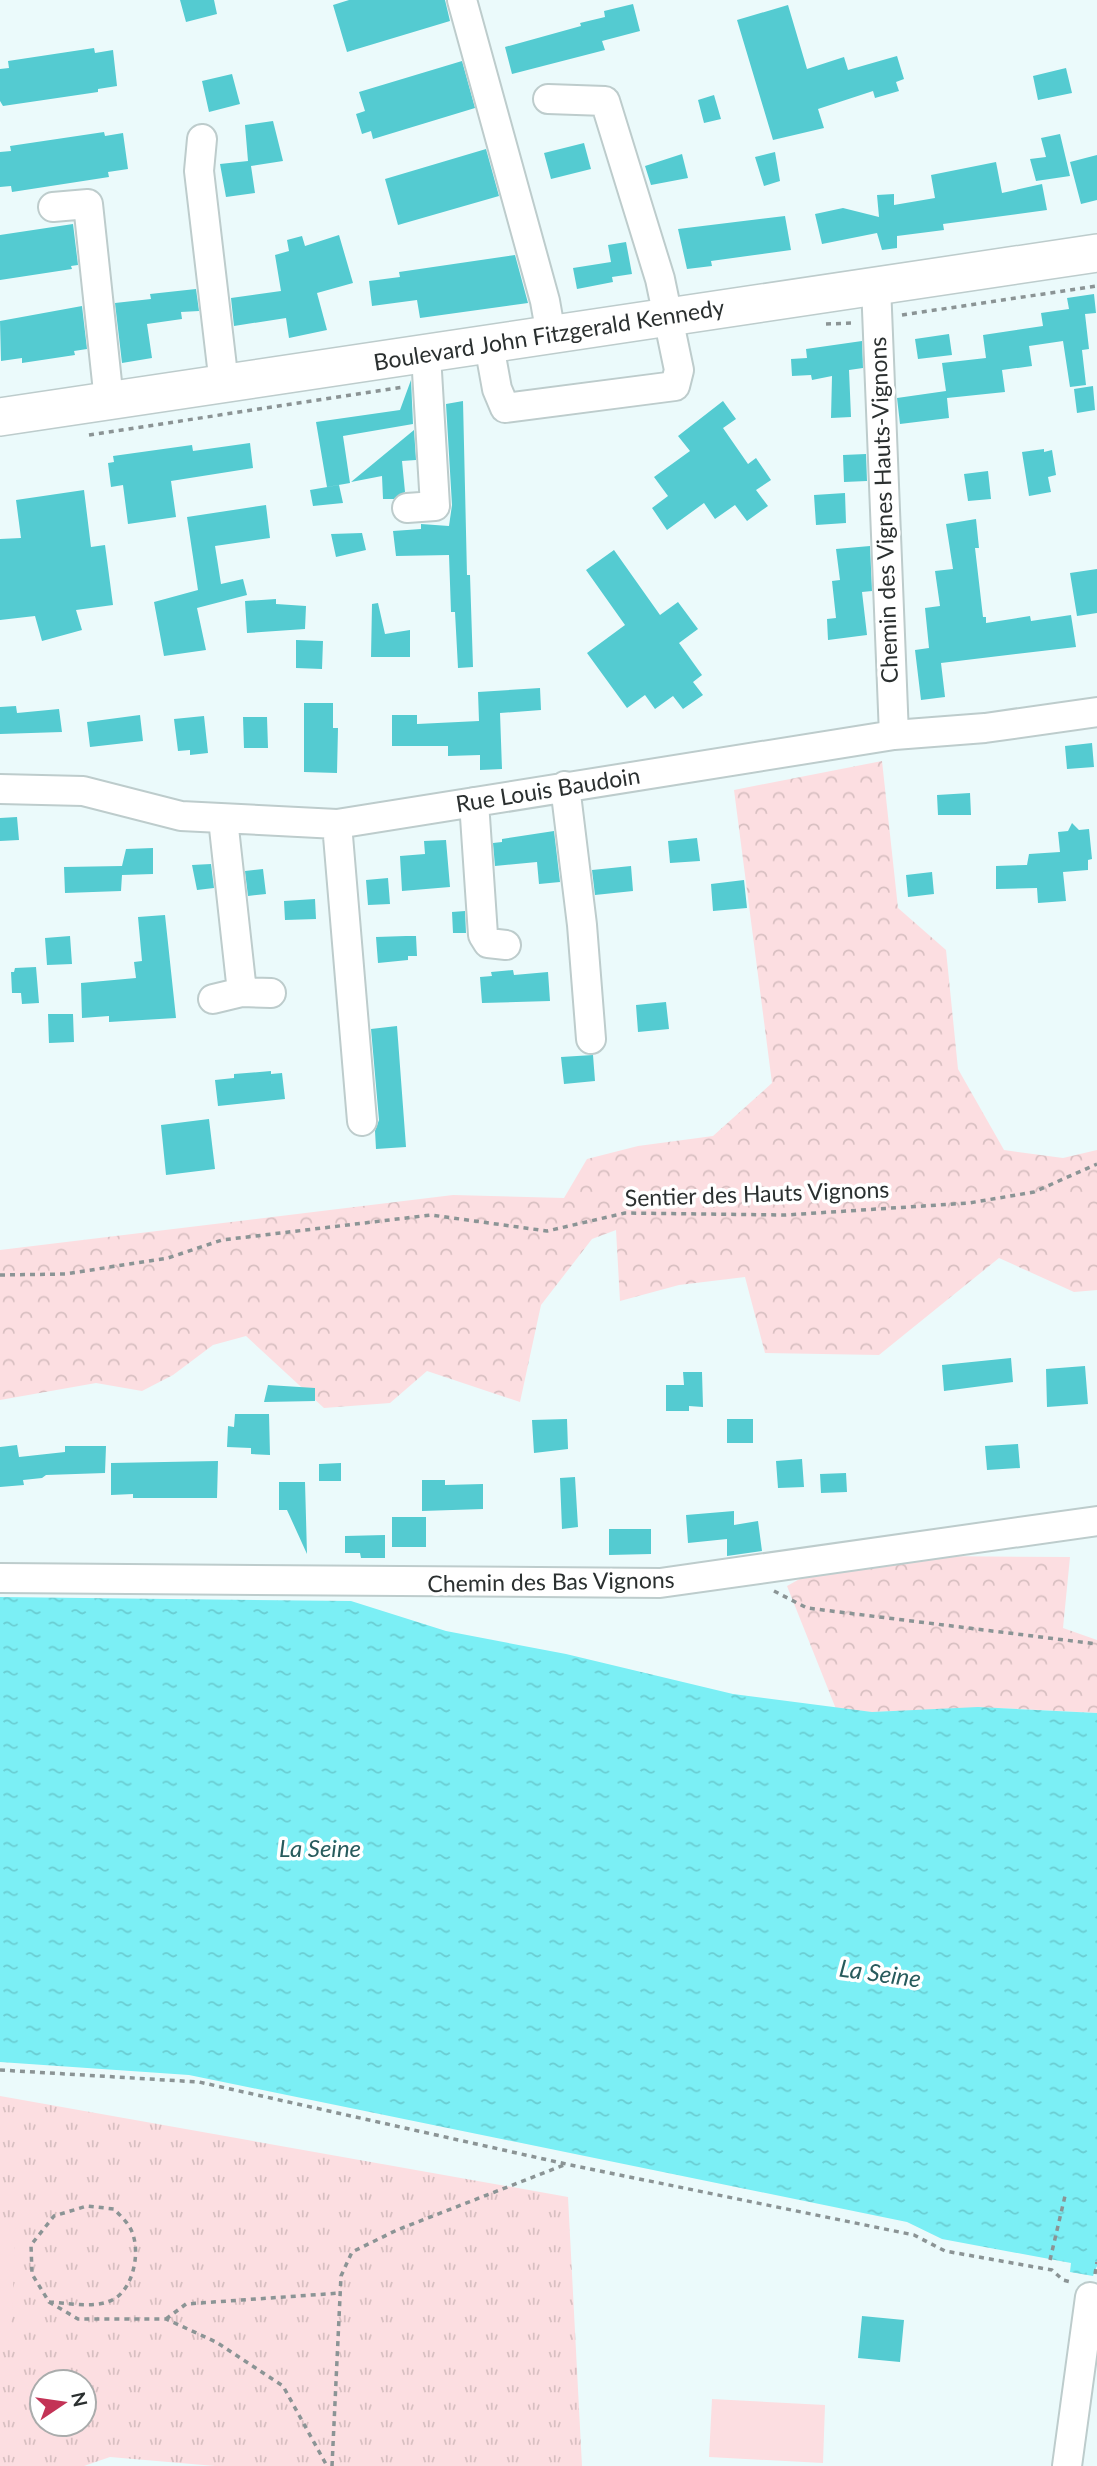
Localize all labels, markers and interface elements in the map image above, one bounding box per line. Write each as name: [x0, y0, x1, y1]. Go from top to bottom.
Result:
street label: Boulevard John Fitzgerald Kennedy: [371, 292, 726, 376]
street label: Chemin des Vignes Hauts-Vignons: [863, 336, 903, 684]
street label: Rue Louis Baudoin: [454, 761, 642, 817]
street label: Sentier des Hauts Vignons: [624, 1174, 890, 1212]
street label: Chemin des Bas Vignons: [427, 1565, 675, 1597]
water label: La Seine: [279, 1833, 361, 1862]
water label: La Seine: [837, 1952, 923, 1993]
north arrow: [28, 2368, 98, 2438]
text: N: [67, 2389, 93, 2409]

